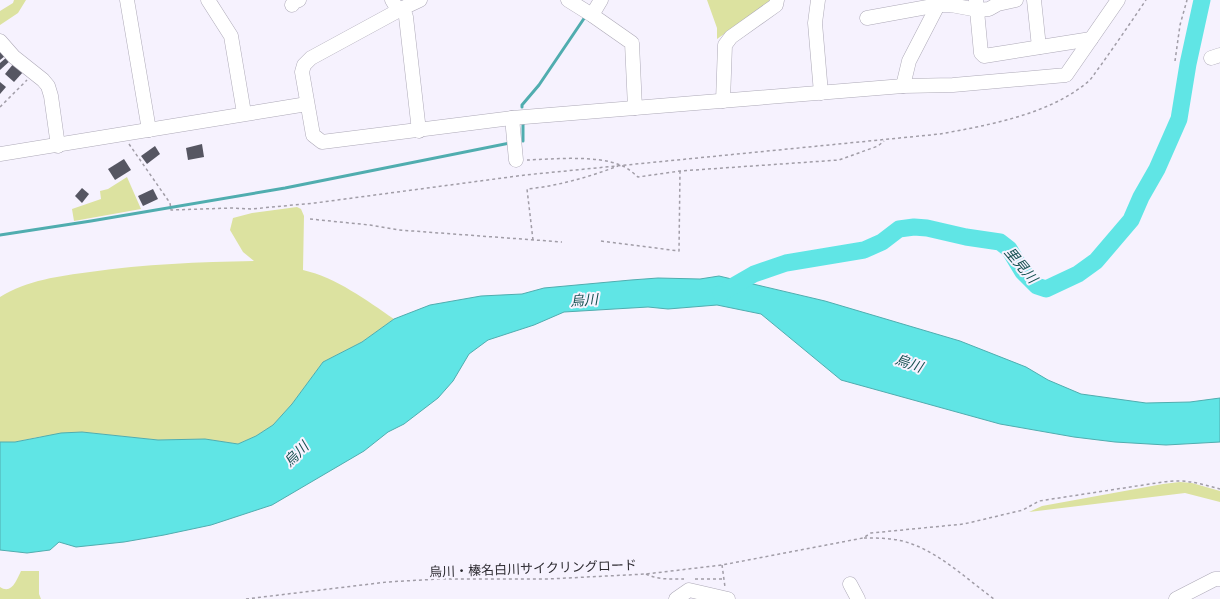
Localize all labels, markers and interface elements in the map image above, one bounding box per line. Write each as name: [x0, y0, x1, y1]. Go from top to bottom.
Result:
water label: 里見川: [1001, 244, 1042, 288]
water label: 烏川: [569, 291, 601, 309]
water label: 烏川: [893, 351, 927, 376]
water label: 烏川: [280, 437, 313, 470]
street label: 烏川・榛名白川サイクリングロード: [429, 557, 637, 580]

